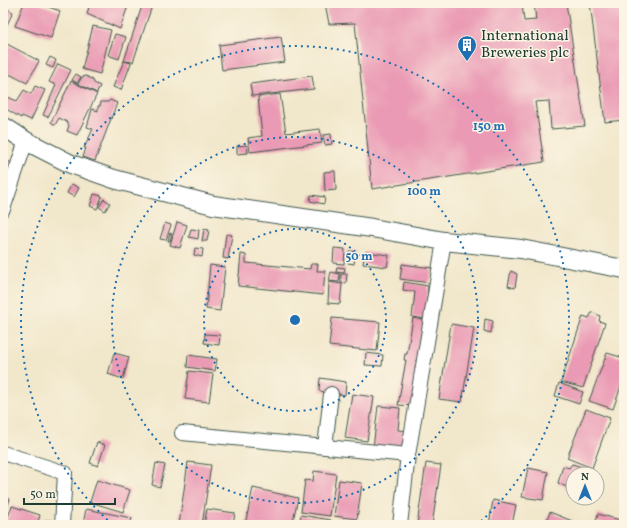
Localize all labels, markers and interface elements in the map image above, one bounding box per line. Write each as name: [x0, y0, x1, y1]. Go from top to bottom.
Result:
place label: International Breweries plc: [481, 26, 569, 64]
building icon: International Breweries plc: [456, 34, 478, 62]
text: 150 m: [473, 119, 505, 135]
text: 100 m: [407, 184, 441, 200]
text: 50 m: [345, 249, 373, 265]
centre of rings: [288, 313, 302, 327]
north arrow: [565, 466, 605, 506]
text: N: [581, 470, 589, 485]
scale bar: [24, 480, 115, 506]
text: 50 m: [30, 487, 56, 503]

